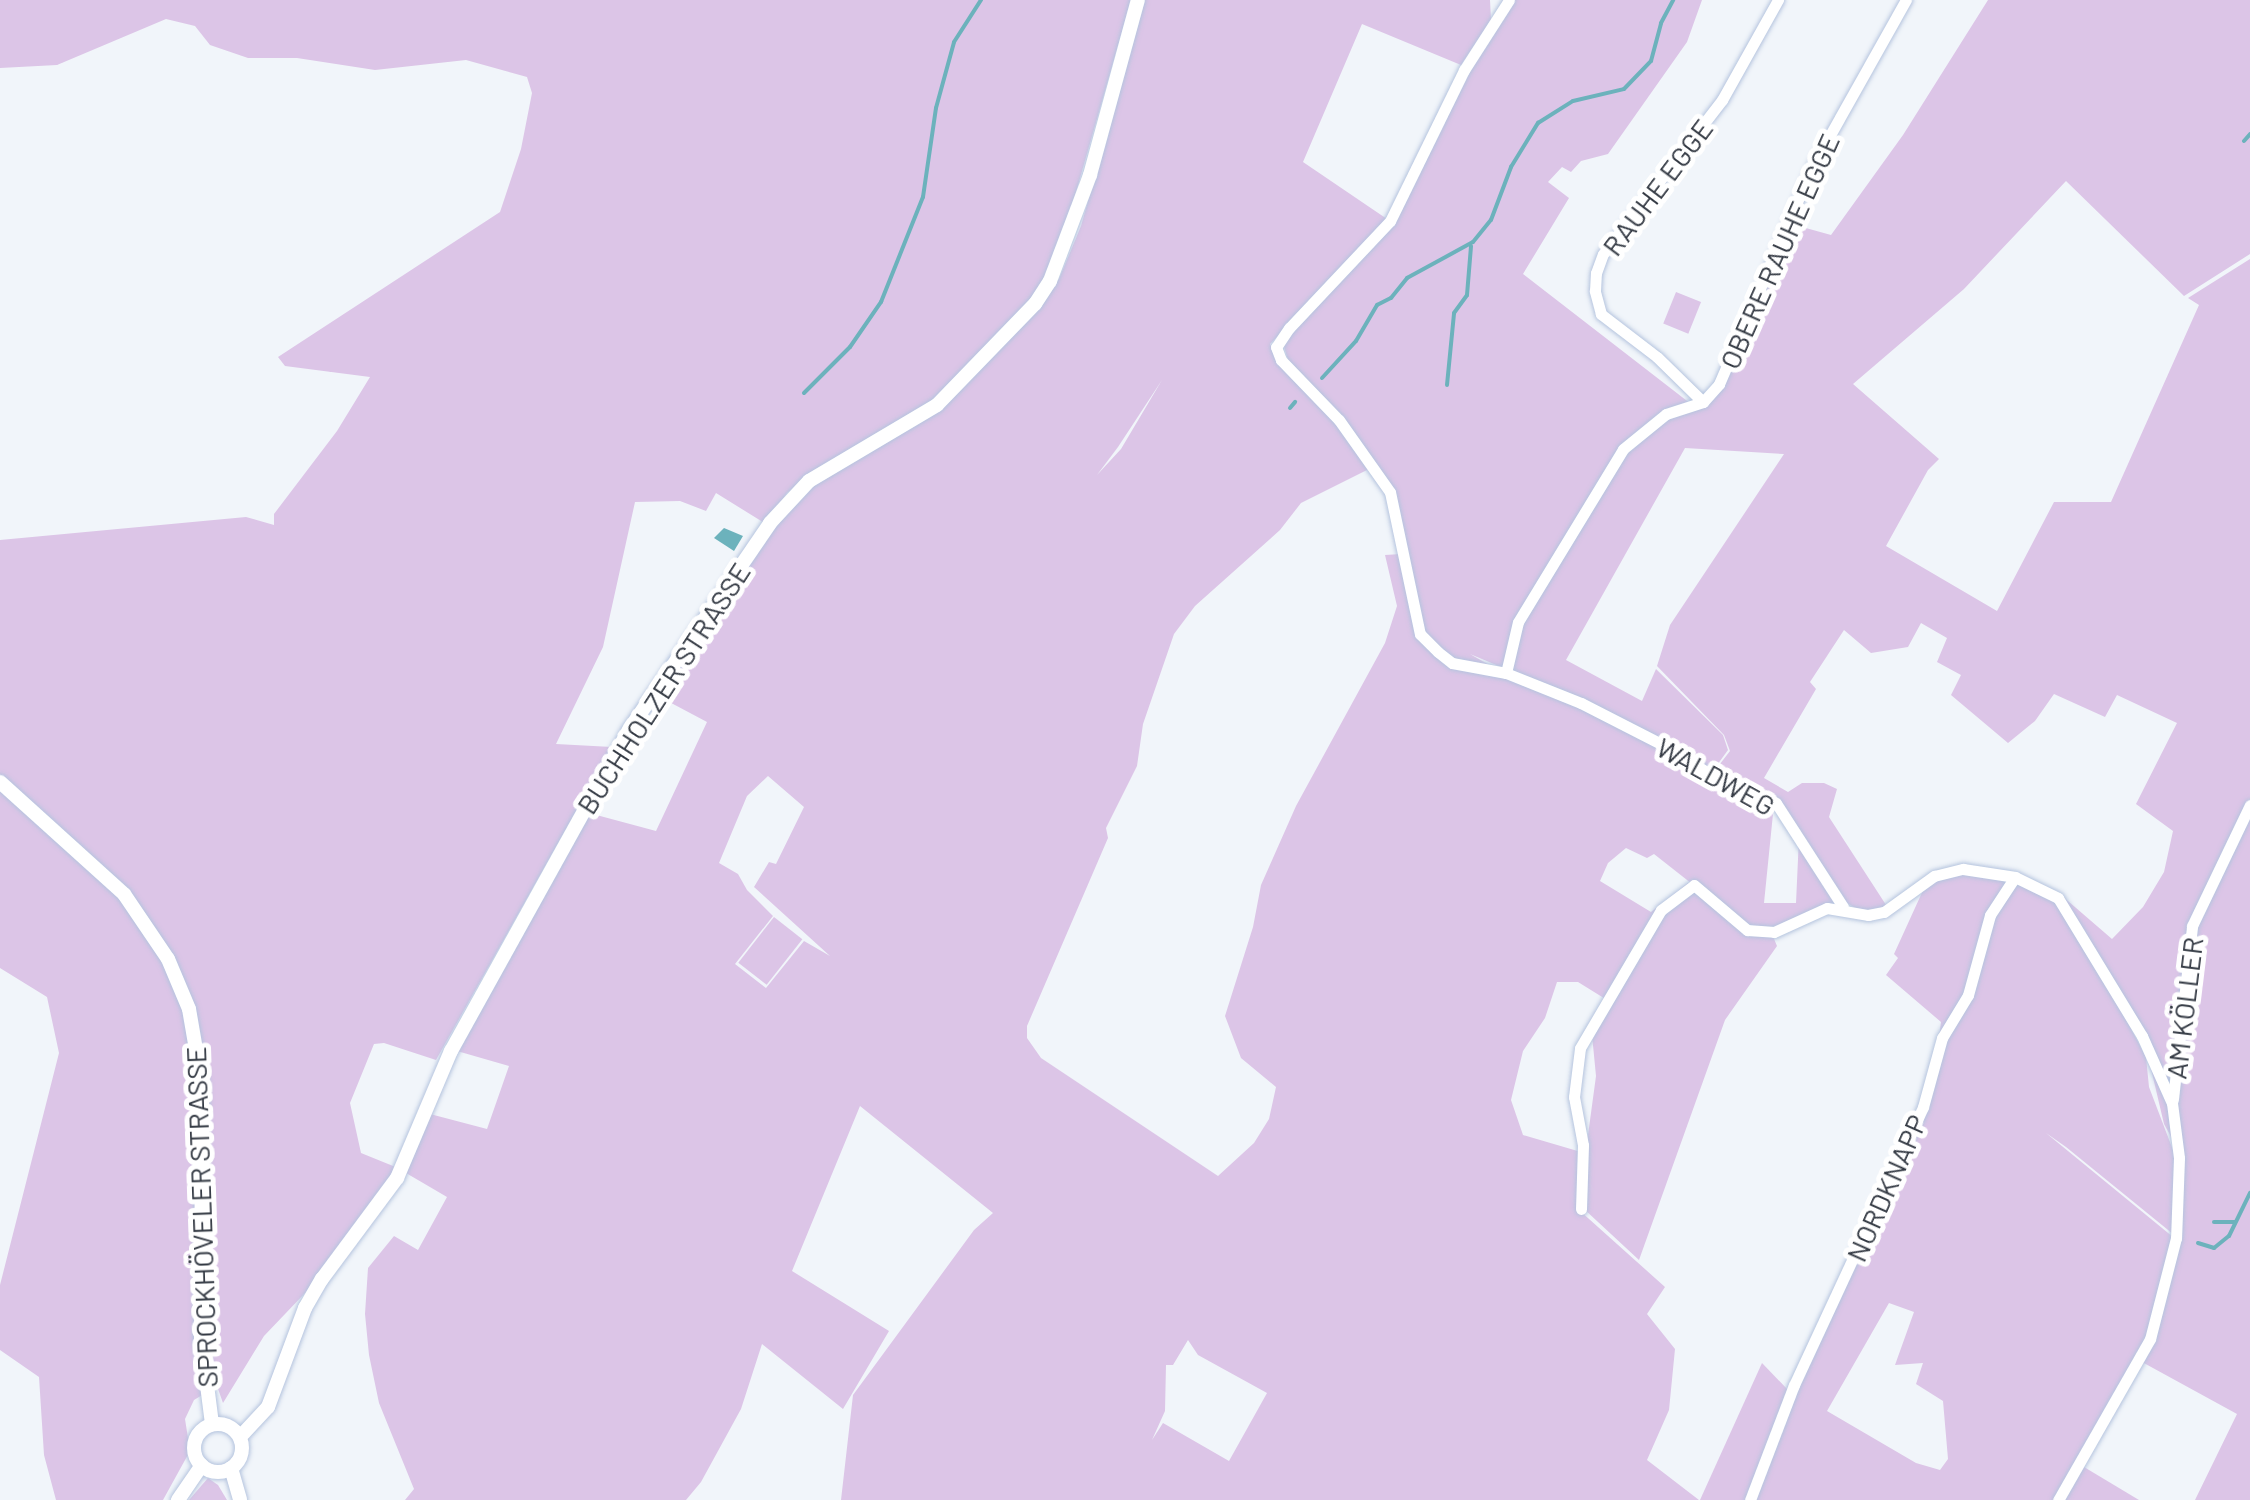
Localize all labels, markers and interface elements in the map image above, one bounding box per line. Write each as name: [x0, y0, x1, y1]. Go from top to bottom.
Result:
street label: RAUHE EGGE: [1595, 112, 1719, 262]
street label: OBERE RAUHE EGGE: [1712, 128, 1846, 374]
street label: BUCHHOLZER STRASSE: [569, 556, 757, 820]
street label: WALDWEG: [1651, 730, 1781, 822]
street label: AM KÖLLER: [2159, 935, 2209, 1081]
street label: SPROCKHÖVELER STRASSE: [178, 1046, 224, 1388]
street label: NORDKNAPP: [1839, 1109, 1933, 1267]

